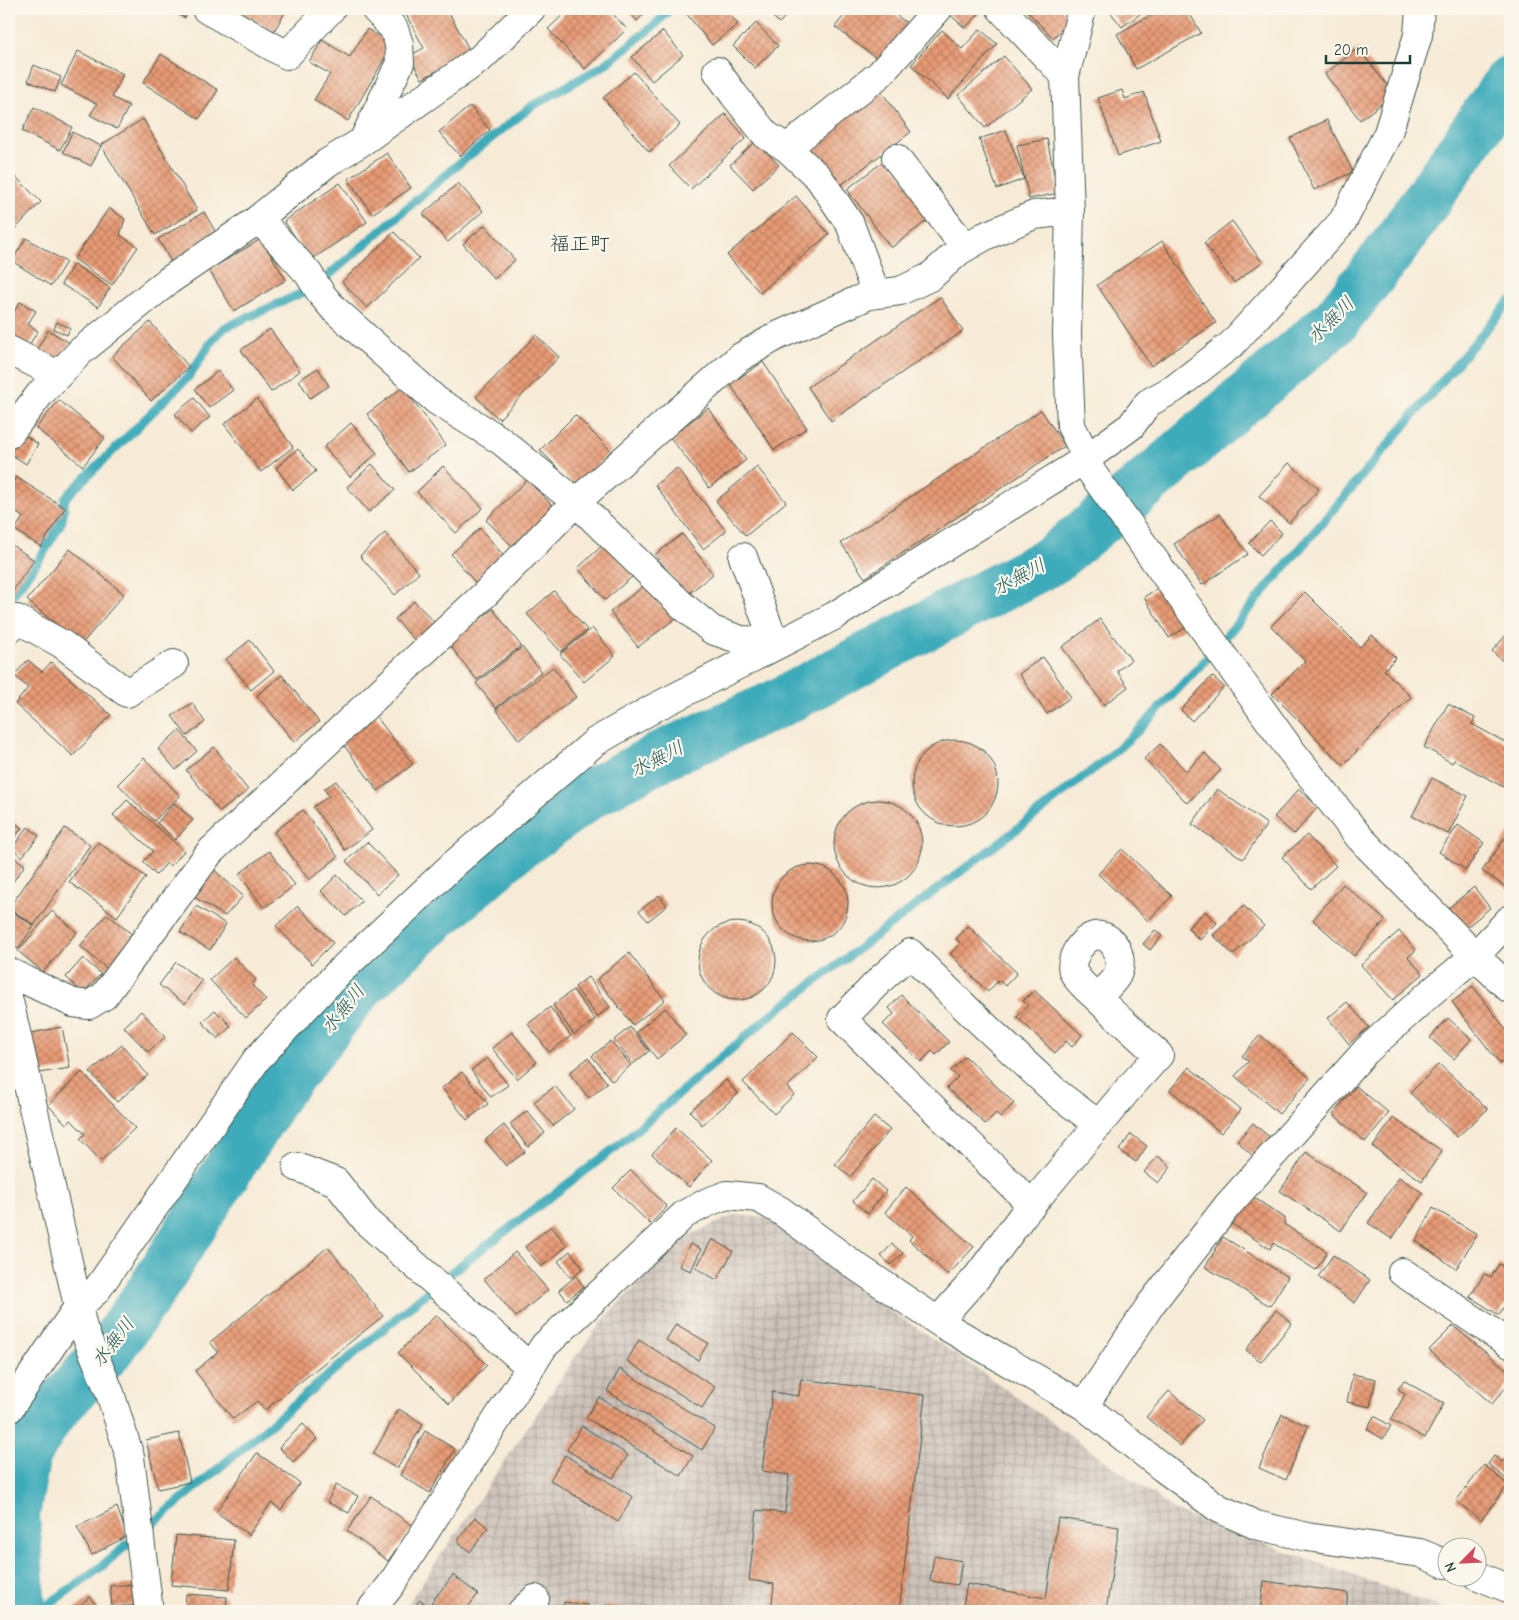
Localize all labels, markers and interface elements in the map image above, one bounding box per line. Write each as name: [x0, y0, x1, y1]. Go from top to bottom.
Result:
scale bar: [1326, 32, 1410, 64]
text: 20 m: [1334, 41, 1368, 59]
district label: 福正町: [550, 232, 610, 255]
water label: 水無川: [1303, 292, 1359, 348]
water label: 水無川: [989, 554, 1049, 600]
water label: 水無川: [627, 736, 687, 782]
water label: 水無川: [317, 980, 369, 1038]
water label: 水無川: [87, 1313, 139, 1371]
north arrow: [1436, 1538, 1486, 1588]
text: N: [1441, 1559, 1460, 1575]

